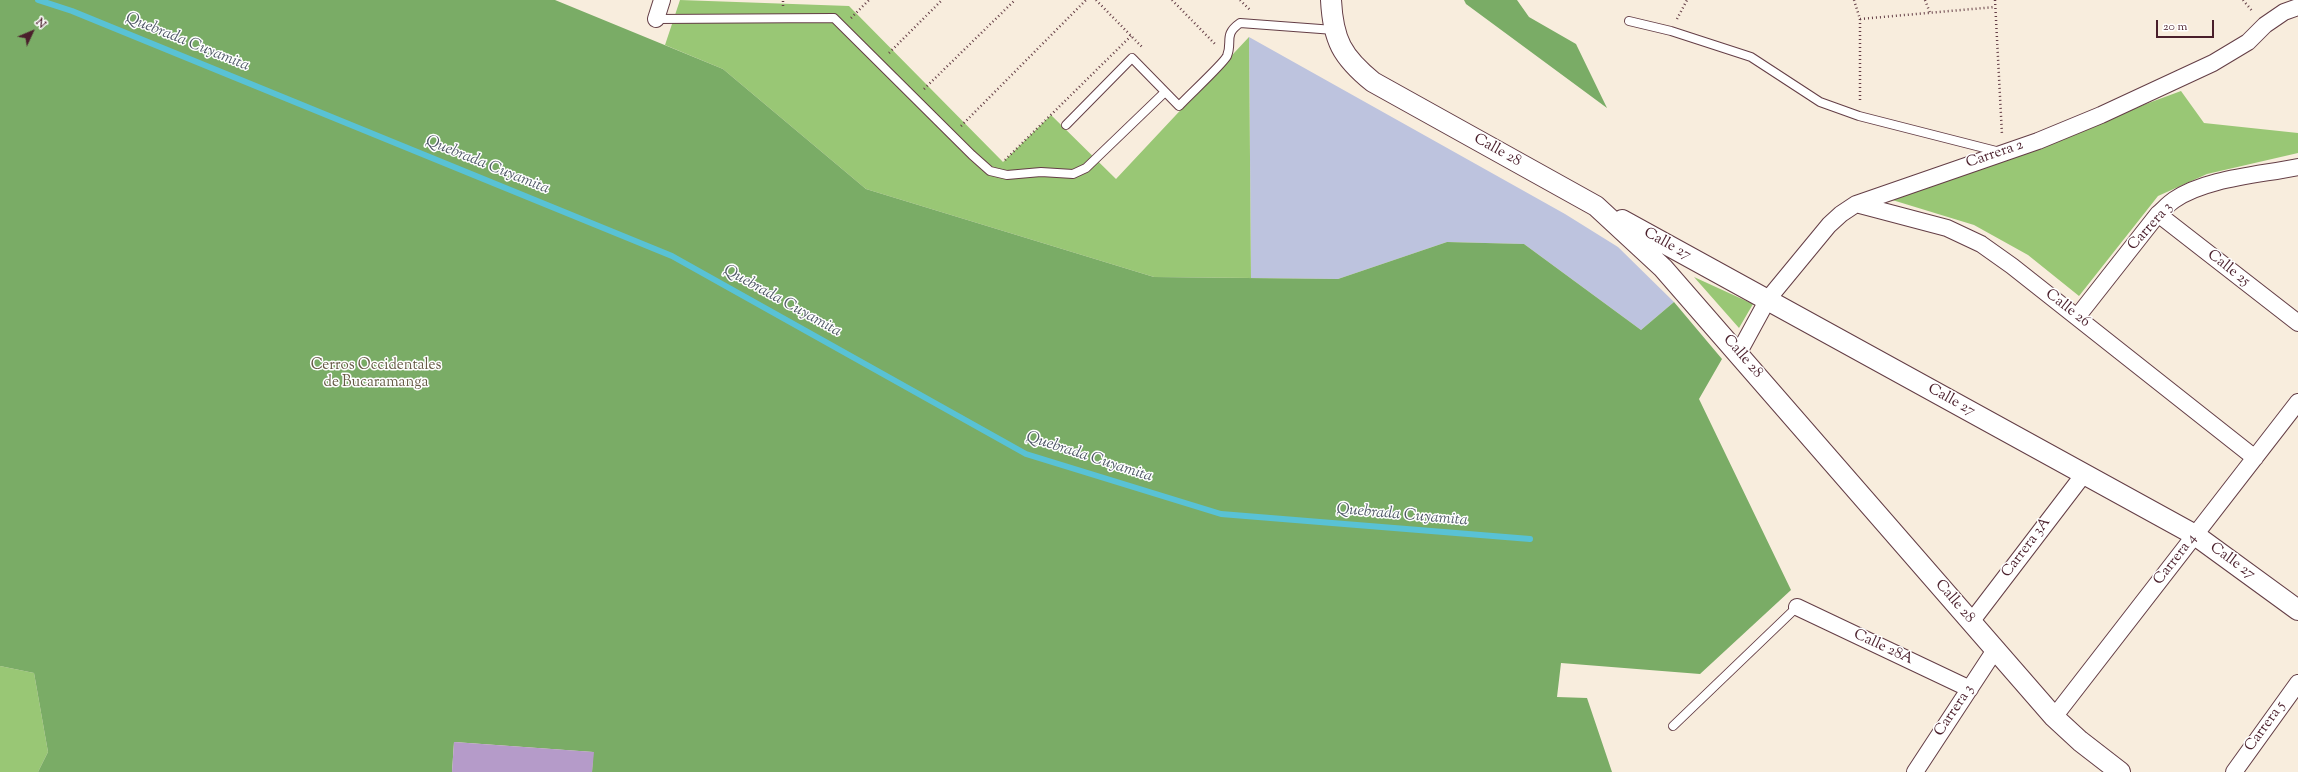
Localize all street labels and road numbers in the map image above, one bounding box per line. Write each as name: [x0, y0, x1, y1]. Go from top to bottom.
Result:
street label: Calle 28: [1470, 131, 1524, 171]
street label: Carrera 2: [1964, 137, 2026, 173]
street label: Carrera 3: [2125, 199, 2177, 255]
street label: Calle 27: [1640, 225, 1694, 265]
street label: Calle 25: [2203, 247, 2253, 291]
street label: Calle 26: [2041, 286, 2093, 332]
street label: Calle 28: [1718, 332, 1766, 382]
street label: Calle 27: [1924, 381, 1978, 421]
street label: Carrera 3A: [1999, 514, 2055, 582]
street label: Carrera 4: [2150, 531, 2202, 589]
street label: Calle 27: [2206, 540, 2258, 584]
street label: Calle 28: [1930, 577, 1978, 627]
street label: Calle 28A: [1850, 626, 1916, 670]
street label: Carrera 3: [1931, 682, 1979, 740]
street label: Carrera 5: [2242, 698, 2290, 756]

